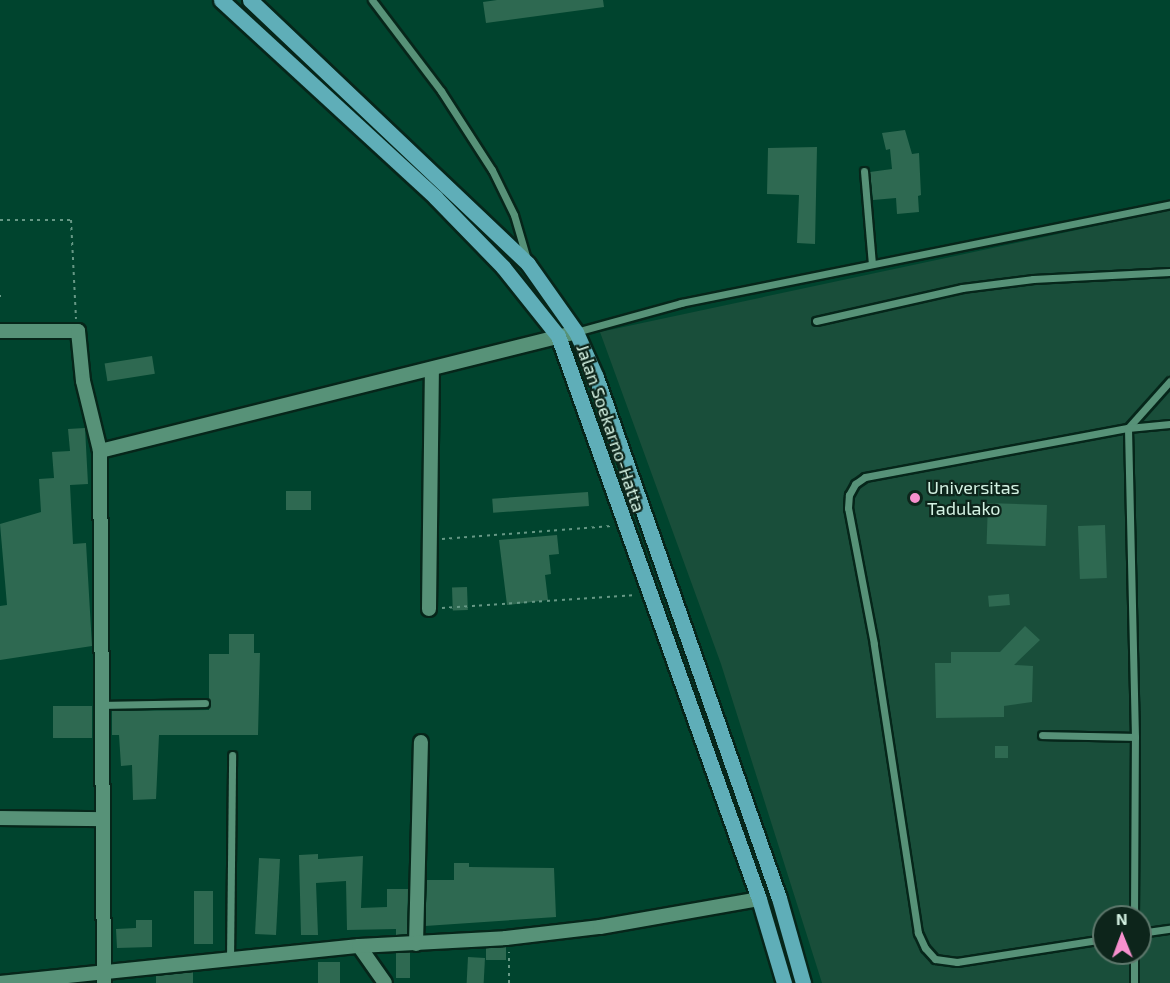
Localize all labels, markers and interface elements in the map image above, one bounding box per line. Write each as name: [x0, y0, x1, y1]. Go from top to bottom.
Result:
street label: Jalan Soekarno-Hatta: [572, 341, 650, 515]
place label: Universitas Tadulako: [927, 477, 1020, 520]
marker: Universitas Tadulako: [908, 491, 922, 505]
north arrow: [1092, 905, 1152, 965]
text: N: [1116, 909, 1128, 928]

